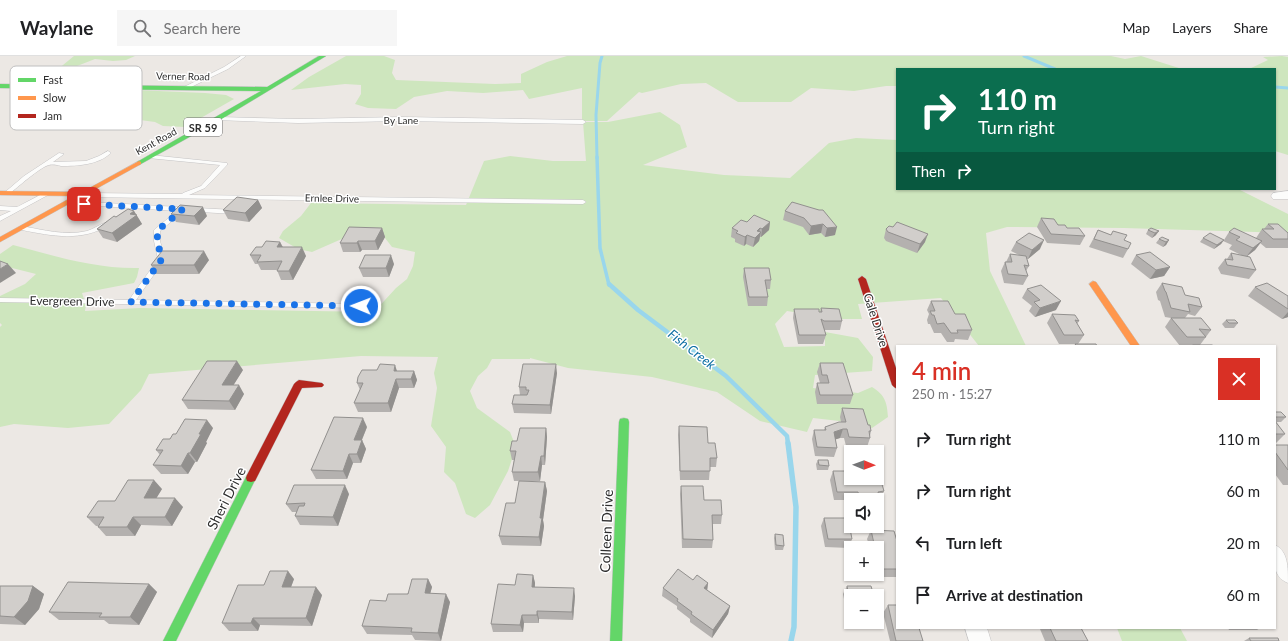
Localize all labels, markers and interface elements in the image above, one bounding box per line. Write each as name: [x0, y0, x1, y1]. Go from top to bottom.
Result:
search box: [117, 10, 397, 46]
text: Waylane: [20, 16, 93, 39]
icon: search: [131, 17, 153, 39]
text: Search here: [163, 19, 241, 37]
text: Map: [1122, 19, 1150, 36]
text: Layers: [1172, 19, 1212, 36]
text: Share: [1234, 19, 1268, 36]
legend: [10, 66, 142, 130]
street label: Verner Road: [156, 70, 210, 82]
text: Fast: [43, 73, 63, 86]
text: 110 m: [978, 82, 1057, 116]
icon: right: [912, 84, 964, 136]
text: Slow: [43, 91, 67, 104]
text: Jam: [43, 109, 62, 122]
street label: By Lane: [384, 114, 418, 126]
text: Turn right: [978, 116, 1055, 138]
road number: SR 59: [184, 118, 222, 136]
street label: Kent Road: [133, 125, 179, 157]
icon: right: [953, 160, 975, 182]
text: Then: [912, 162, 945, 180]
pin: [67, 187, 101, 221]
street label: Ernlee Drive: [305, 192, 359, 204]
icon: arrive: [73, 193, 95, 215]
position arrow: [340, 285, 382, 327]
street label: Gale Drive: [860, 291, 892, 349]
street label: Evergreen Drive: [30, 293, 114, 309]
water label: Fish Creek: [665, 326, 720, 373]
text: 4 min: [912, 356, 971, 385]
button: close: [1218, 358, 1260, 400]
text: 250 m · 15:27: [912, 386, 992, 402]
icon: right: [912, 428, 934, 450]
text: Turn right: [946, 430, 1011, 448]
text: 110 m: [1218, 430, 1260, 448]
north arrow: [844, 445, 884, 485]
map controls: [844, 445, 884, 629]
street label: Sheri Drive: [203, 464, 249, 532]
icon: right: [912, 480, 934, 502]
text: Turn right: [946, 482, 1011, 500]
text: 60 m: [1226, 482, 1260, 500]
street label: Colleen Drive: [596, 489, 616, 573]
button: sound: [844, 493, 884, 533]
icon: left: [912, 532, 934, 554]
text: Turn left: [946, 534, 1002, 552]
text: 20 m: [1226, 534, 1260, 552]
button: +: [844, 541, 884, 581]
icon: arrive: [912, 584, 934, 606]
text: Arrive at destination: [946, 586, 1083, 604]
text: 60 m: [1226, 586, 1260, 604]
button: −: [844, 589, 884, 629]

